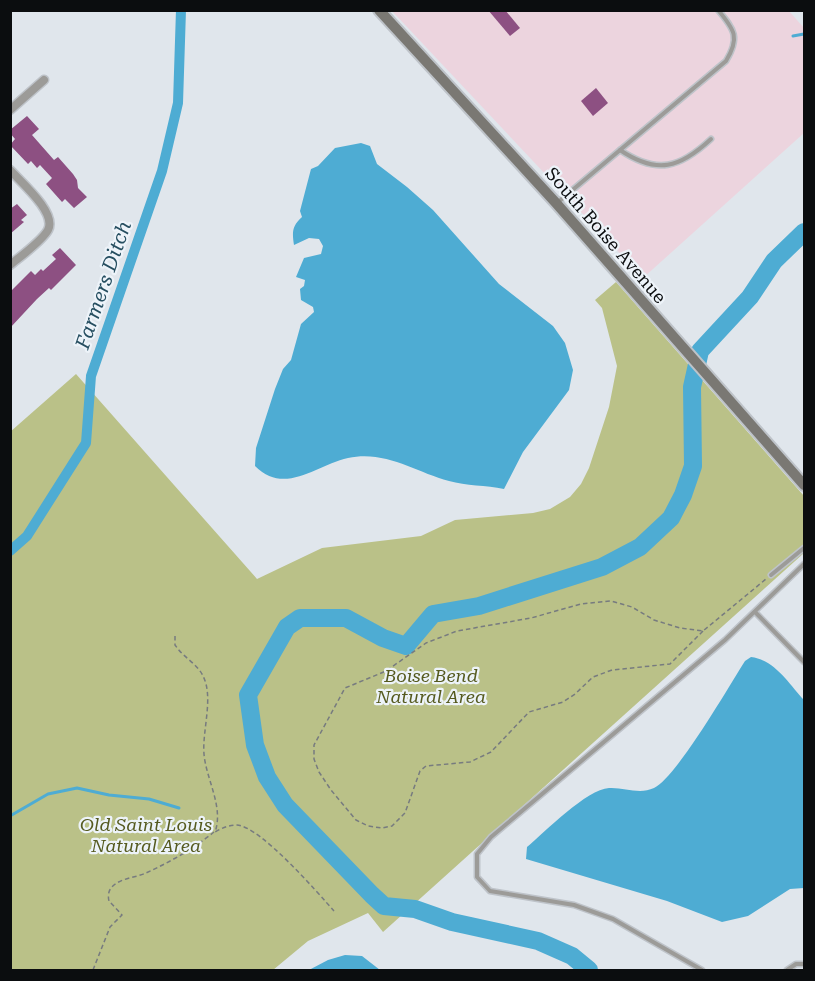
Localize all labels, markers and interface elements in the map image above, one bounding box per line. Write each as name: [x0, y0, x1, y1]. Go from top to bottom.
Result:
street label: South Boise Avenue: [541, 163, 671, 307]
water label: Farmers Ditch: [70, 218, 136, 353]
park label: Boise Bend Natural Area: [375, 665, 486, 707]
park label: Old Saint Louis Natural Area: [80, 814, 212, 856]

